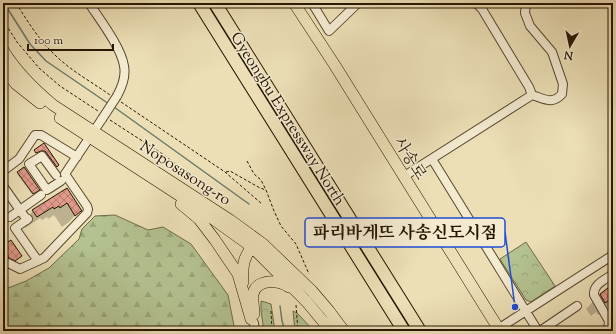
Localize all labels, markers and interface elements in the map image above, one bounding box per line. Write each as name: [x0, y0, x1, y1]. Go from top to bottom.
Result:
scale bar: [28, 26, 113, 52]
north arrow: [550, 26, 590, 66]
street label: Gyeongbu Expressway North: [224, 28, 350, 211]
text: 100 m: [34, 32, 63, 50]
text: N: [563, 46, 575, 64]
street label: 사송로: [387, 134, 431, 186]
street label: Noposasong-ro: [134, 136, 235, 212]
callout: 파리바게뜨 사송신도시점: [305, 218, 505, 247]
text: 파리바게뜨 사송신도시점: [313, 222, 497, 246]

